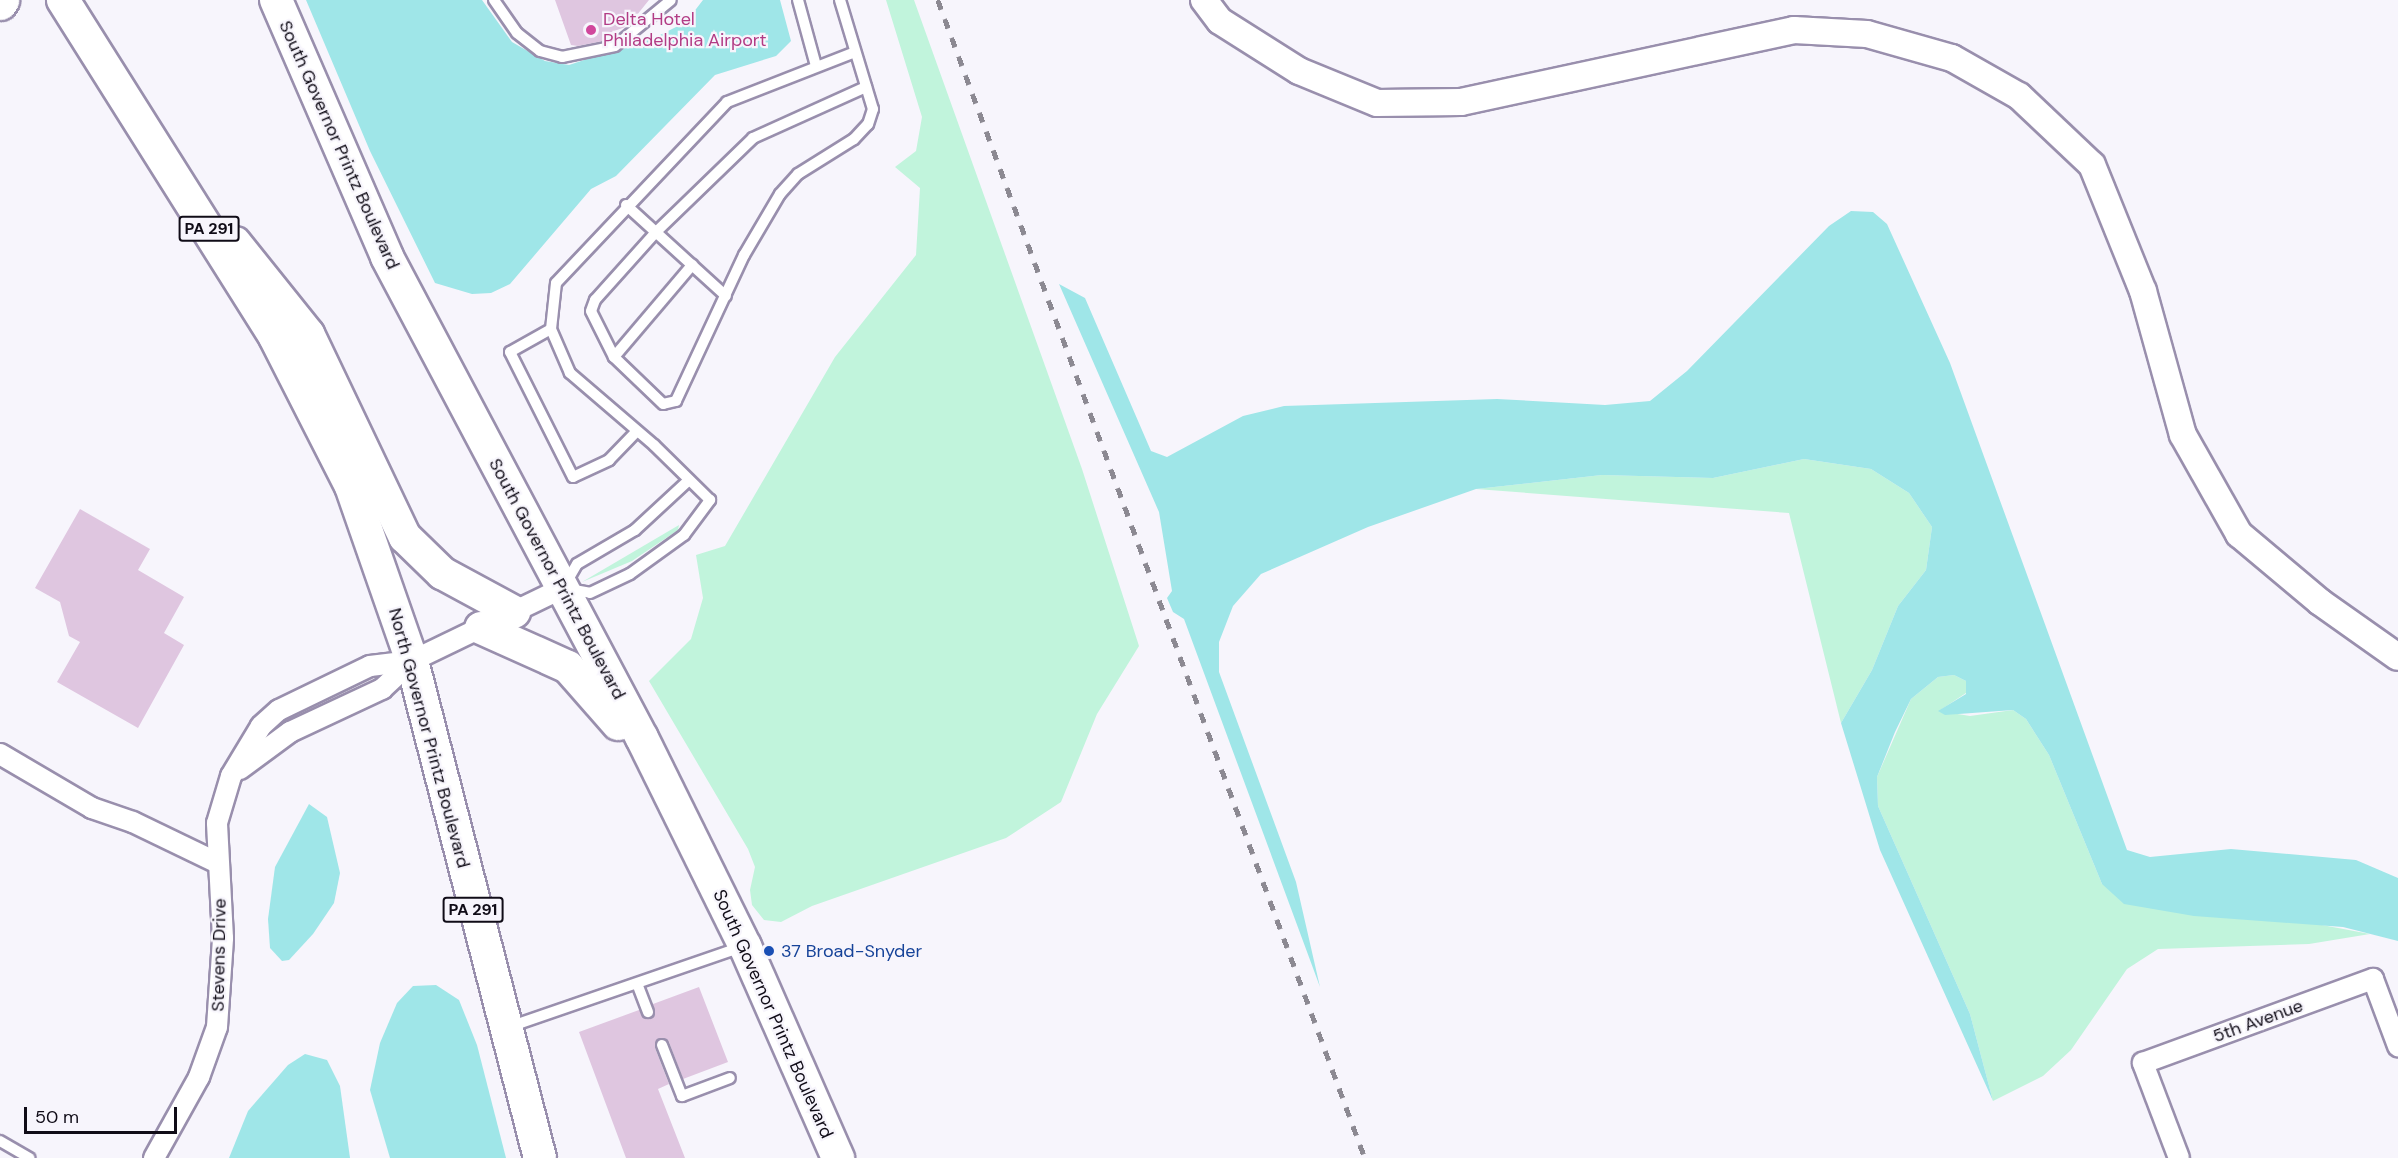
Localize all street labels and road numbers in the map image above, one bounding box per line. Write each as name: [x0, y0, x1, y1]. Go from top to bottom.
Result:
street label: South Governor Printz Boulevard: [274, 17, 404, 273]
road number: PA 291: [178, 216, 240, 242]
street label: South Governor Printz Boulevard: [484, 455, 630, 703]
street label: North Governor Printz Boulevard: [384, 606, 474, 870]
street label: South Governor Printz Boulevard: [708, 886, 838, 1142]
road number: PA 291: [442, 897, 504, 923]
street label: Stevens Drive: [207, 898, 231, 1012]
street label: 5th Avenue: [2210, 995, 2306, 1047]

